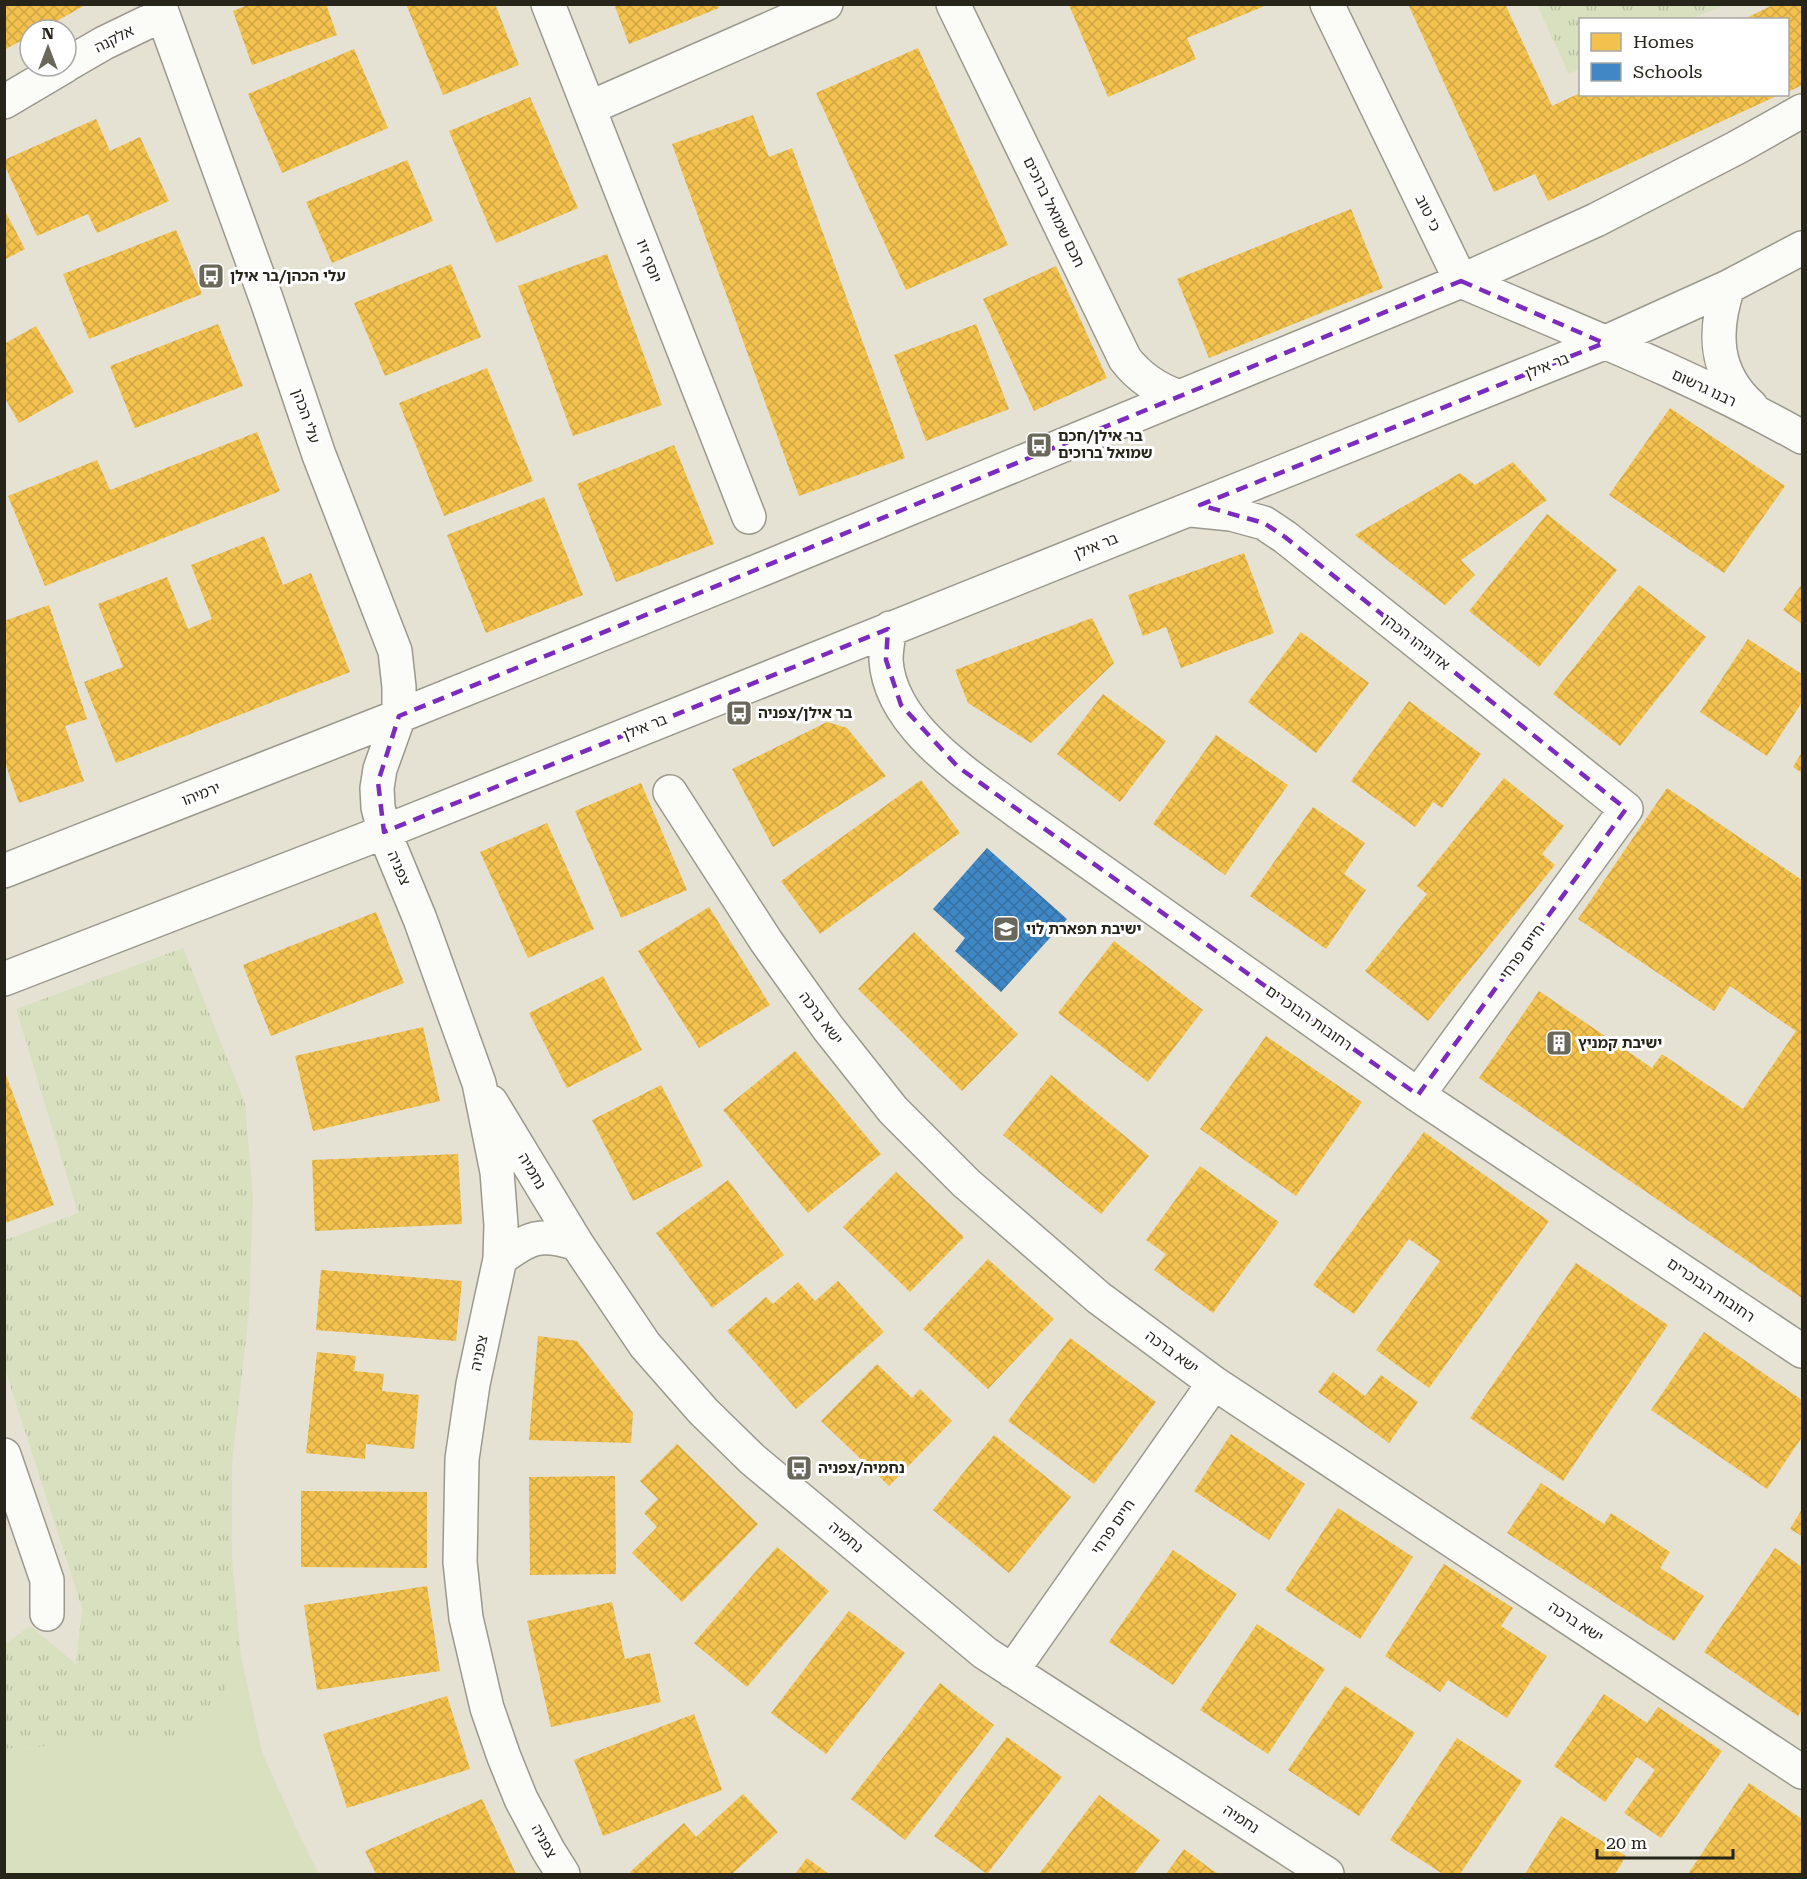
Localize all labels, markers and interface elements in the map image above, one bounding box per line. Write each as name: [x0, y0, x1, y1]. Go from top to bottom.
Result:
north arrow: [18, 18, 78, 78]
legend: [1579, 18, 1789, 96]
street label: אלקנה: [91, 22, 137, 56]
text: N: [42, 24, 54, 43]
text: Homes: [1633, 31, 1694, 52]
text: Schools: [1633, 61, 1702, 82]
street label: חכם שמואל ברוכים: [1019, 154, 1089, 270]
street label: כי טוב: [1411, 192, 1445, 234]
street label: יוסף זיו: [633, 237, 665, 285]
bus stop icon: עלי הכהן/בר אילן: [196, 261, 226, 291]
place label: עלי הכהן/בר אילן: [230, 267, 346, 285]
street label: בר אילן: [1522, 349, 1572, 383]
street label: רבנו גרשום: [1669, 365, 1739, 411]
street label: עלי הכהן: [288, 386, 324, 446]
place label: בר אילן/חכם שמואל ברוכים: [1058, 427, 1153, 462]
bus stop icon: בר אילן/חכם שמואל ברוכים: [1024, 430, 1054, 460]
street label: בר אילן: [1071, 529, 1121, 563]
street label: אדוניהו הכהן: [1379, 610, 1453, 674]
bus stop icon: בר אילן/צפניה: [724, 698, 754, 728]
place label: בר אילן/צפניה: [758, 704, 853, 722]
street label: בר אילן: [620, 710, 670, 744]
street label: ירמיהו: [179, 778, 223, 810]
street label: צפניה: [384, 848, 414, 888]
school or university icon: ישיבת תפארת לוי: [991, 914, 1021, 944]
place label: ישיבת תפארת לוי: [1026, 920, 1141, 938]
street label: חיים פרחי: [1496, 921, 1548, 983]
street label: רחובות הבוכרים: [1262, 981, 1356, 1055]
street label: ישא ברכה: [795, 988, 847, 1048]
building icon: ישיבת קמניץ: [1544, 1028, 1574, 1058]
place label: ישיבת קמניץ: [1578, 1034, 1662, 1052]
street label: נחמיה: [514, 1150, 550, 1192]
street label: רחובות הבוכרים: [1664, 1254, 1758, 1326]
street label: ישא ברכה: [1142, 1327, 1202, 1377]
street label: צפניה: [466, 1334, 492, 1372]
bus stop icon: נחמיה/צפניה: [784, 1453, 814, 1483]
place label: נחמיה/צפניה: [818, 1459, 905, 1477]
street label: חיים פרחי: [1087, 1496, 1139, 1558]
street label: נחמיה: [825, 1518, 867, 1556]
street label: ישא ברכה: [1545, 1598, 1607, 1646]
street label: נחמיה: [1220, 1801, 1262, 1837]
street label: צפניה: [527, 1821, 561, 1861]
scale bar: [1597, 1822, 1734, 1860]
text: 20 m: [1606, 1832, 1647, 1853]

